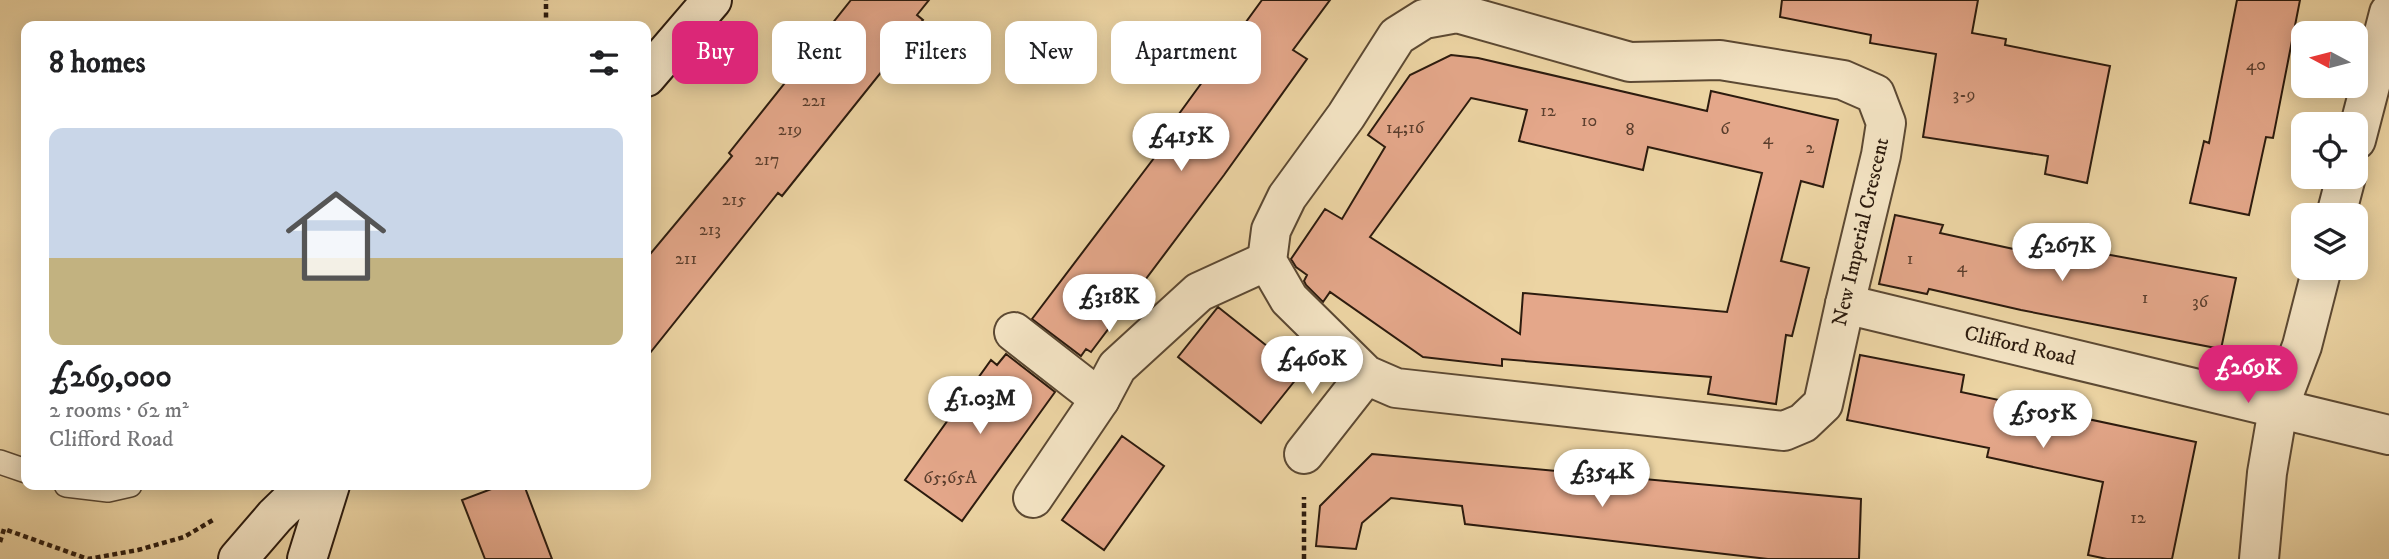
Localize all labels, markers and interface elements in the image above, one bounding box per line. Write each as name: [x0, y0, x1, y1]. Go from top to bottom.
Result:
chip: Buy: [672, 21, 758, 84]
chip: Rent: [772, 21, 866, 84]
chip: Filters: [880, 21, 991, 84]
chip: New: [1005, 21, 1097, 84]
chip: Apartment: [1111, 21, 1261, 84]
north arrow: [2291, 21, 2368, 98]
map controls: [2291, 21, 2368, 280]
icon: filters: [585, 44, 623, 82]
text: 8 homes: [49, 45, 146, 82]
house number: 40: [2246, 54, 2266, 76]
house number: 3-9: [1952, 84, 1976, 106]
house number: 221: [802, 90, 826, 112]
house number: 12: [1540, 100, 1556, 122]
house number: 10: [1581, 110, 1597, 132]
button: locate: [2291, 112, 2368, 189]
pin: £415K: [1132, 114, 1230, 173]
house number: 14;16: [1386, 117, 1425, 139]
house number: 6: [1720, 118, 1730, 140]
house number: 219: [778, 119, 802, 141]
house number: 8: [1625, 119, 1635, 141]
text: £415K: [1148, 121, 1214, 150]
house number: 4: [1763, 128, 1774, 150]
street label: New Imperial Crescent: [1827, 135, 1895, 329]
house number: 2: [1806, 137, 1815, 159]
house number: 217: [755, 149, 779, 171]
icon: home: [273, 173, 399, 299]
house number: 215: [722, 189, 746, 211]
button: layers: [2291, 203, 2368, 280]
house number: 213: [699, 219, 721, 241]
pin: £267K: [2013, 224, 2111, 283]
text: £267K: [2028, 231, 2096, 260]
house number: 211: [675, 248, 697, 270]
house number: 1: [1907, 248, 1913, 270]
house number: 4: [1957, 256, 1968, 278]
pin: £318K: [1060, 274, 1158, 334]
text: £318K: [1079, 282, 1139, 311]
house number: 1: [2142, 287, 2148, 309]
house number: 36: [2192, 291, 2209, 313]
street label: Clifford Road: [1962, 320, 2079, 372]
pin: £460K: [1263, 336, 1361, 396]
text: £460K: [1277, 344, 1347, 373]
pin: £269K: [2199, 346, 2297, 405]
text: £269K: [2215, 353, 2281, 382]
text: £269,000: [49, 359, 172, 396]
pin: £1.03M: [923, 376, 1037, 436]
text: £1.03M: [944, 384, 1016, 413]
pin: £505K: [1994, 391, 2092, 450]
text: 2 rooms · 62 m²: [49, 396, 189, 425]
text: £505K: [2009, 398, 2077, 427]
text: Clifford Road: [49, 425, 174, 454]
pin: £354K: [1553, 449, 1651, 509]
text: £354K: [1570, 457, 1634, 486]
house number: 65;65A: [923, 467, 977, 489]
house number: 12: [2130, 507, 2146, 529]

